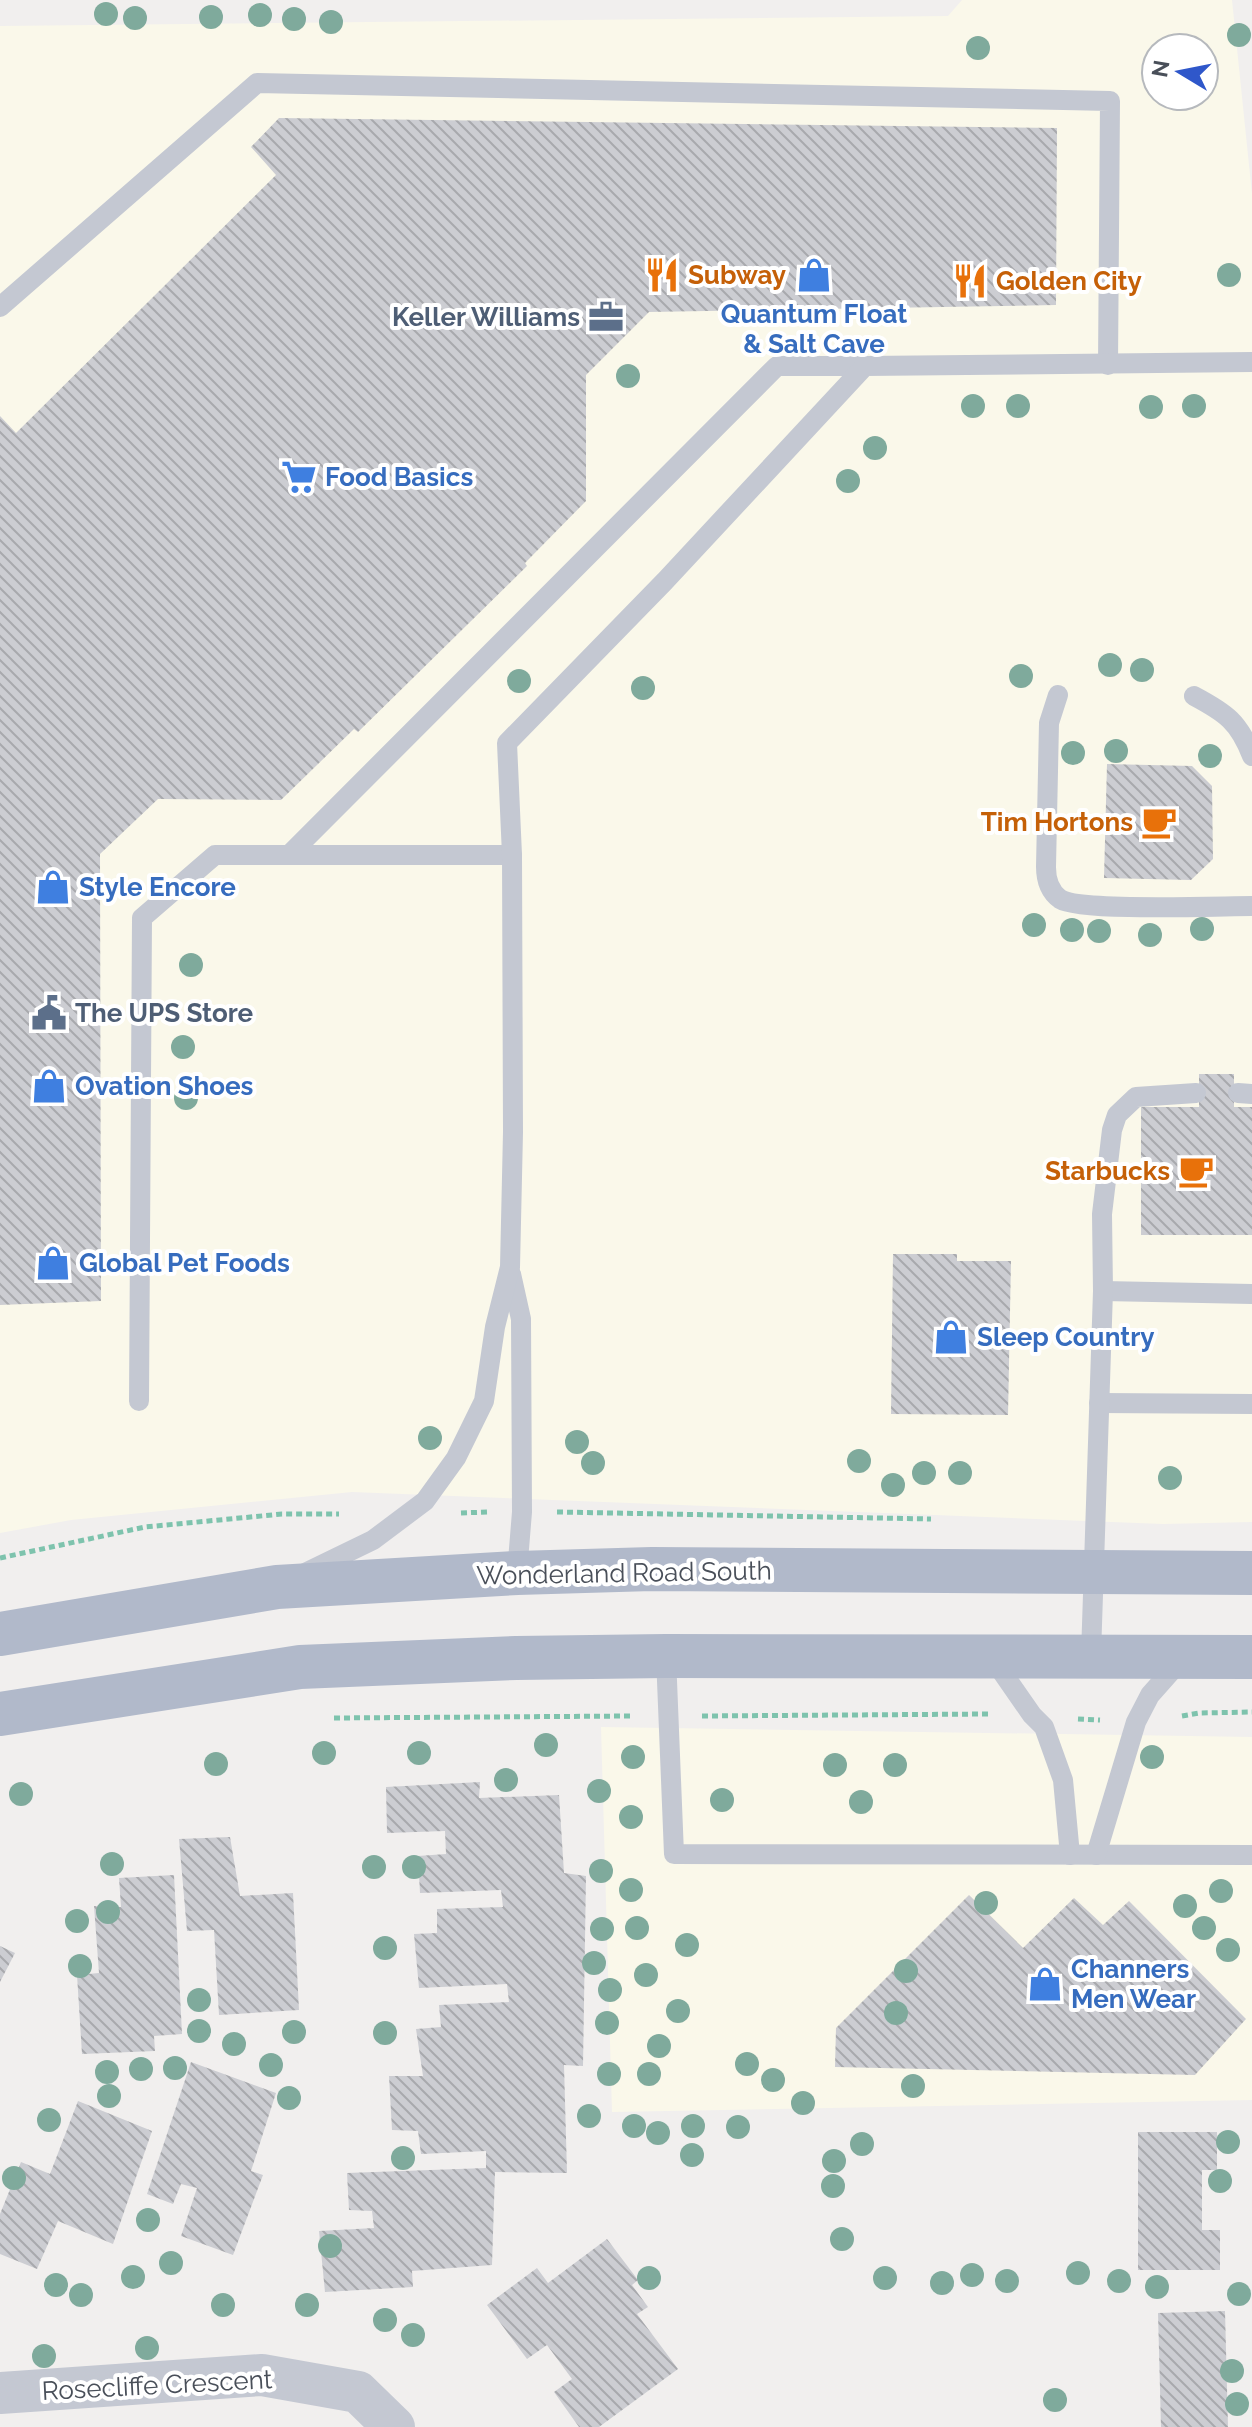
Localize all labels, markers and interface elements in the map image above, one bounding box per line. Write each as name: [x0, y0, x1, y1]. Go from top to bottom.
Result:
north arrow: [1140, 32, 1220, 112]
text: N: [1146, 58, 1175, 79]
restaurant icon: Subway: [643, 256, 681, 294]
shop icon: Quantum Float & Salt Cave: [795, 256, 833, 294]
place label: Subway: [688, 260, 786, 290]
restaurant icon: Golden City: [951, 262, 989, 300]
place label: Golden City: [996, 266, 1142, 296]
office icon: Keller Williams: [587, 298, 625, 336]
place label: Quantum Float & Salt Cave: [721, 299, 907, 359]
place label: Keller Williams: [392, 302, 580, 332]
supermarket icon: Food Basics: [280, 458, 318, 496]
place label: Food Basics: [325, 462, 473, 492]
cafe icon: Tim Hortons: [1140, 803, 1178, 841]
place label: Tim Hortons: [981, 807, 1133, 837]
shop icon: Style Encore: [34, 868, 72, 906]
place label: Style Encore: [79, 872, 236, 902]
public building icon: The UPS Store: [30, 994, 68, 1032]
place label: The UPS Store: [75, 998, 254, 1028]
shop icon: Ovation Shoes: [30, 1067, 68, 1105]
place label: Ovation Shoes: [75, 1071, 254, 1101]
cafe icon: Starbucks: [1177, 1152, 1215, 1190]
place label: Starbucks: [1045, 1156, 1170, 1186]
shop icon: Global Pet Foods: [34, 1244, 72, 1282]
place label: Global Pet Foods: [79, 1248, 290, 1278]
shop icon: Sleep Country: [932, 1318, 970, 1356]
place label: Sleep Country: [977, 1322, 1155, 1352]
street label: Wonderland Road South: [476, 1555, 772, 1591]
place label: Channers Men Wear: [1071, 1954, 1196, 2014]
shop icon: Channers Men Wear: [1026, 1965, 1064, 2003]
street label: Rosecliffe Crescent: [41, 2364, 273, 2406]

